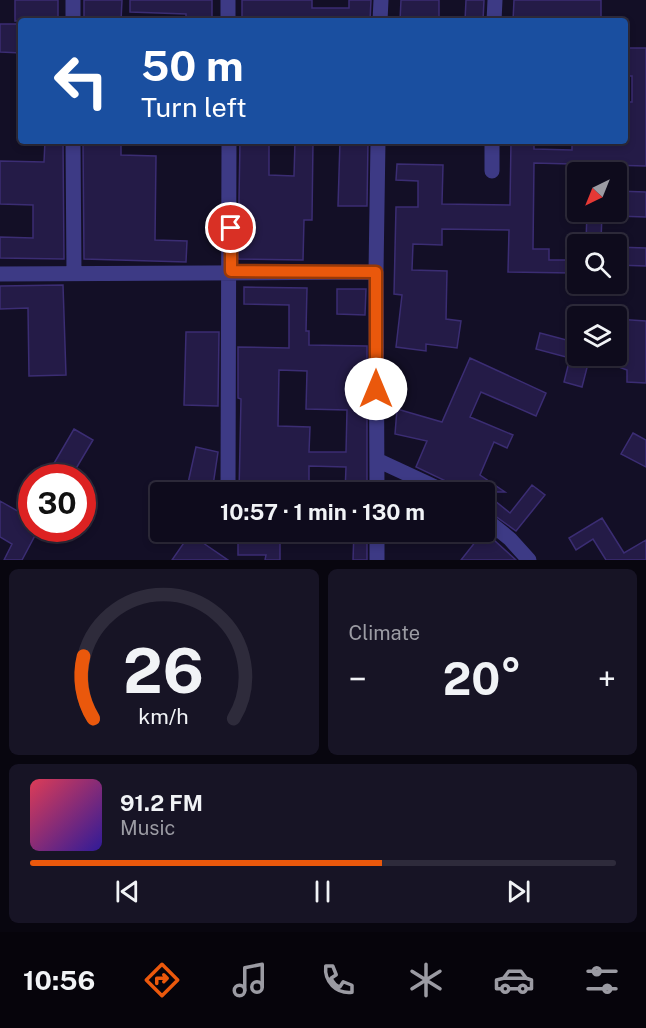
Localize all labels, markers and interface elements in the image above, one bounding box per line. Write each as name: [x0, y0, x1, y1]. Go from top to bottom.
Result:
text: 50 m: [141, 41, 244, 90]
icon: left: [42, 42, 120, 120]
text: Turn left: [141, 91, 247, 123]
north arrow: [567, 162, 627, 222]
map controls: [567, 162, 627, 366]
pin: [205, 202, 256, 253]
icon: arrive: [214, 211, 247, 244]
button: search: [567, 234, 627, 294]
button: layers: [567, 306, 627, 366]
position arrow: [344, 357, 408, 421]
speed limit sign: 30: [18, 464, 96, 542]
text: 10:57 · 1 min · 130 m: [220, 499, 425, 525]
text: Climate: [349, 621, 420, 645]
text: 26: [123, 634, 204, 707]
text: 20°: [443, 652, 522, 705]
text: −: [349, 660, 367, 698]
text: +: [598, 660, 616, 698]
text: km/h: [139, 704, 189, 729]
text: 91.2 FM: [120, 790, 203, 816]
text: Music: [120, 816, 175, 840]
icon: previous: [111, 875, 144, 908]
icon: pause: [306, 875, 339, 908]
icon: next: [502, 875, 535, 908]
icon: directions: [141, 959, 183, 1001]
icon: music: [229, 959, 271, 1001]
icon: phone: [317, 959, 359, 1001]
icon: climate: [405, 959, 447, 1001]
icon: car: [493, 959, 535, 1001]
icon: filters: [581, 959, 623, 1001]
text: 10:56: [23, 964, 95, 996]

